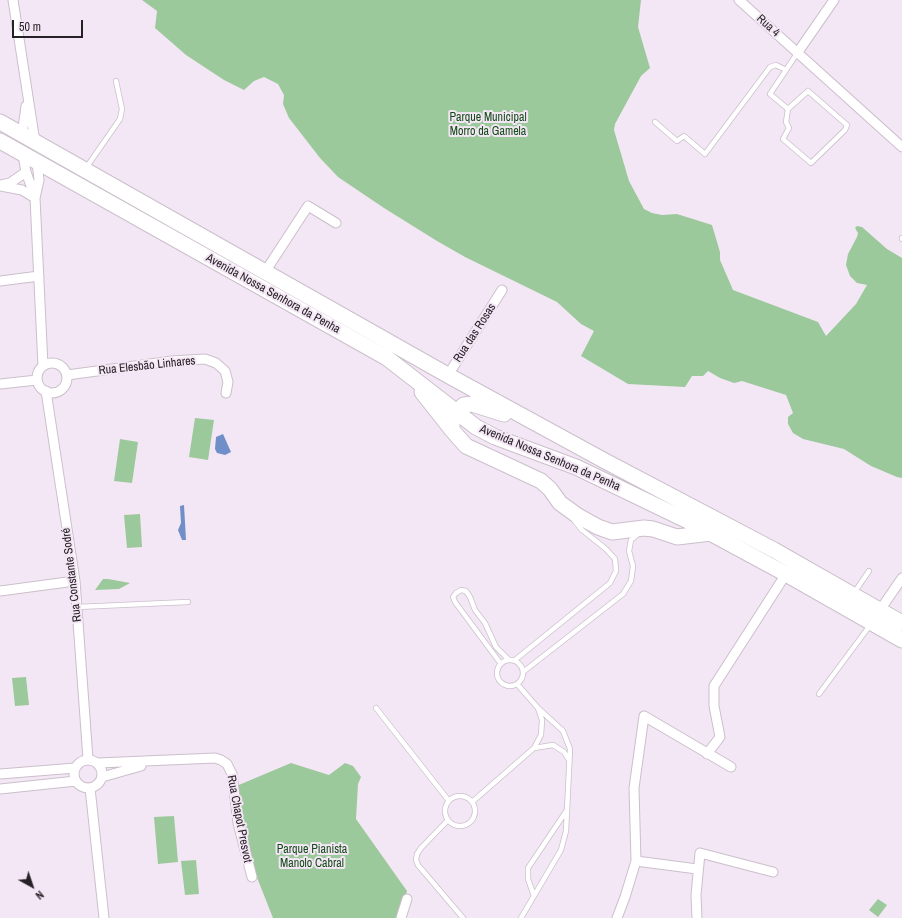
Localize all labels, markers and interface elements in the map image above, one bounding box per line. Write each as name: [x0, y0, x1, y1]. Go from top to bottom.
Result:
scale bar: [14, 12, 85, 38]
street label: Rua 4: [753, 12, 783, 40]
text: 50 m: [19, 19, 41, 35]
park label: Parque Municipal Morro da Gamela: [449, 111, 527, 139]
street label: Avenida Nossa Senhora da Penha: [203, 251, 343, 337]
street label: Rua das Rosas: [451, 301, 499, 365]
street label: Rua Elesbão Linhares: [98, 354, 196, 378]
street label: Avenida Nossa Senhora da Penha: [478, 422, 622, 494]
street label: Rua Constante Sodré: [59, 527, 85, 623]
street label: Rua Chapot Presvot: [223, 774, 255, 864]
park label: Parque Pianista Manolo Cabral: [277, 843, 347, 871]
north arrow: [12, 866, 52, 906]
text: N: [33, 888, 47, 903]

